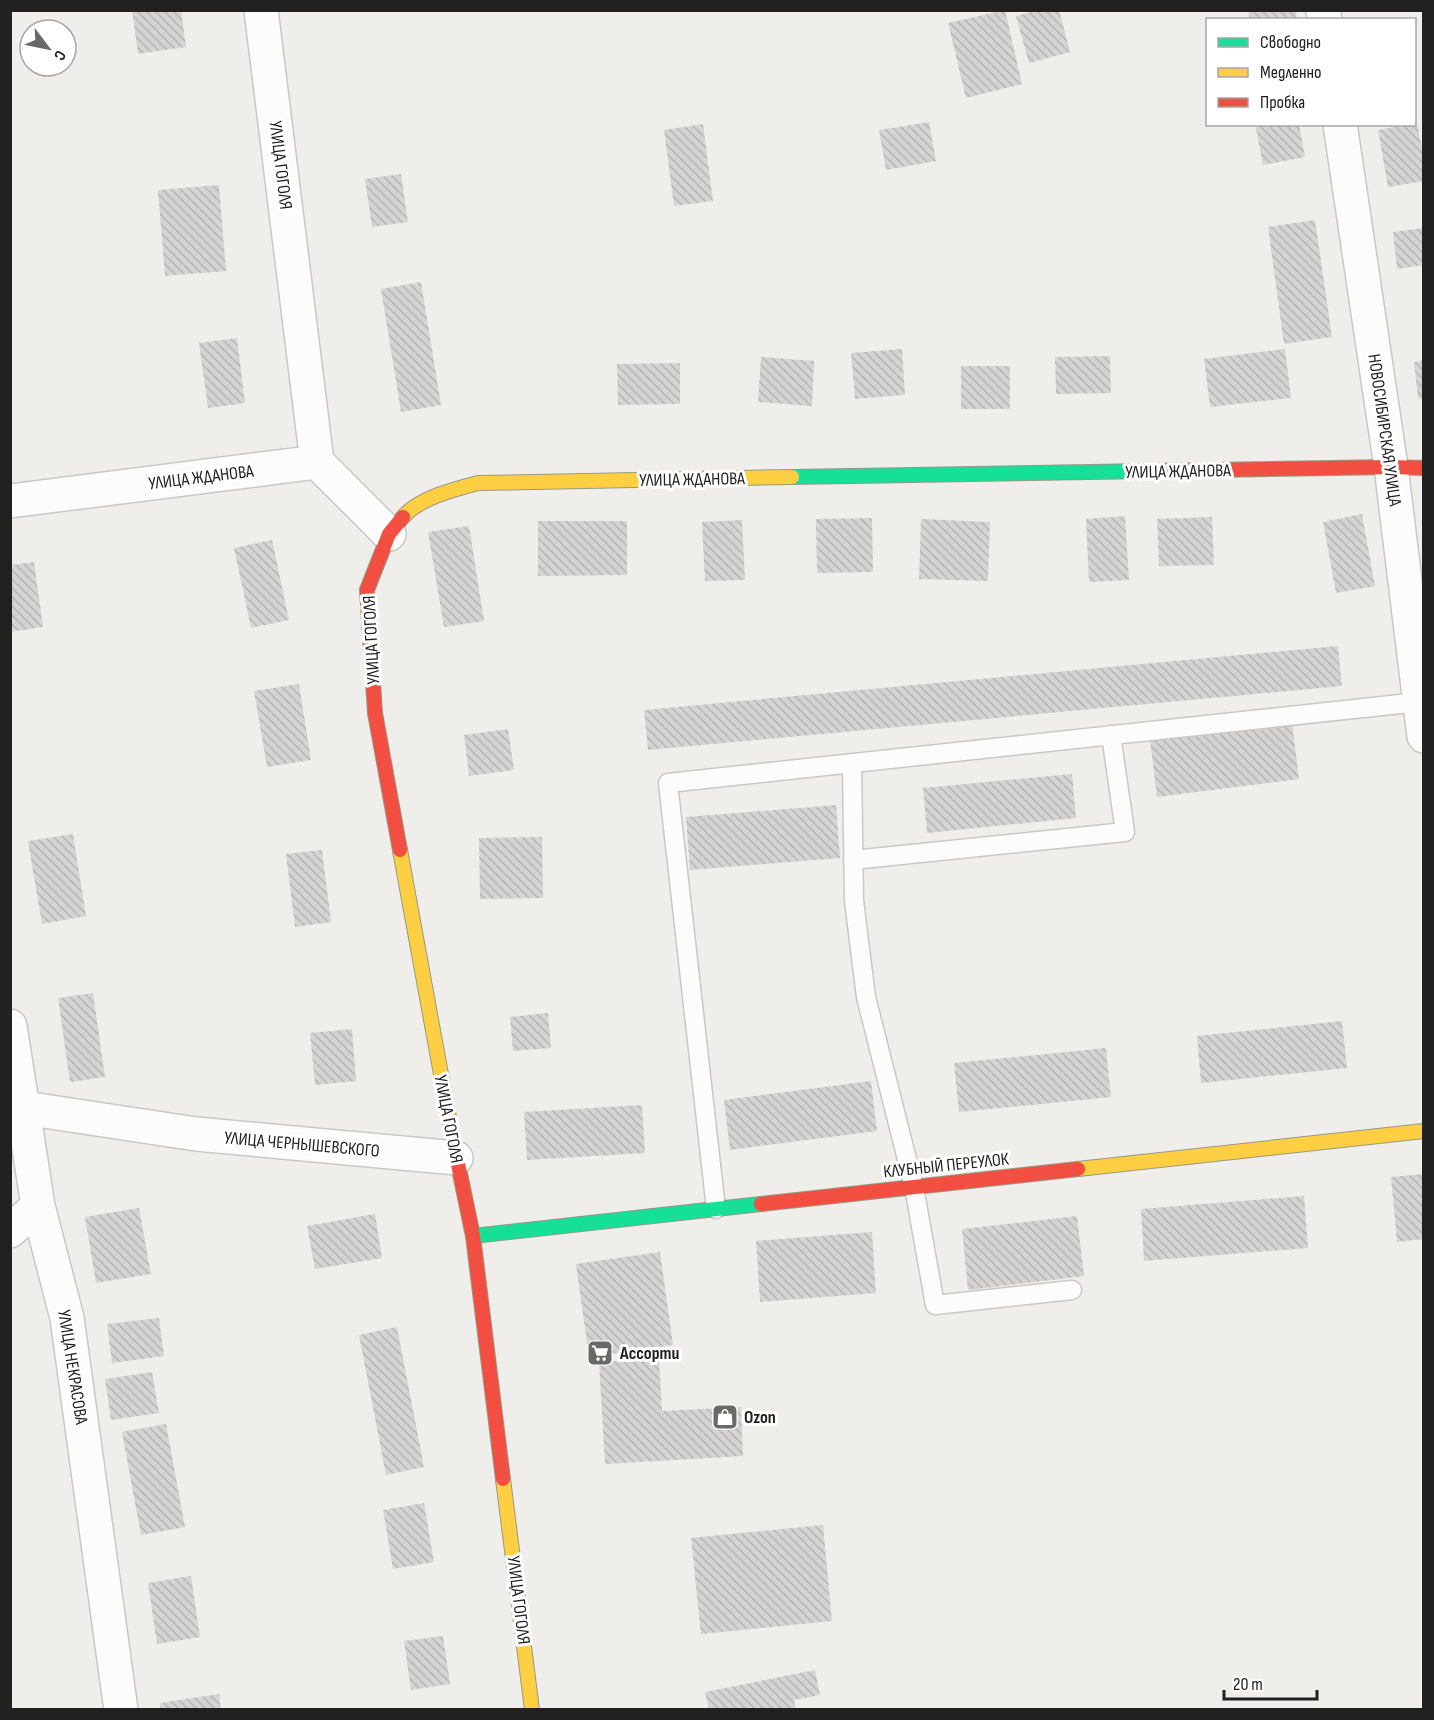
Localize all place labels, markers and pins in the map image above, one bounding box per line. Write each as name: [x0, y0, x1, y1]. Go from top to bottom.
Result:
supermarket icon: Ассорти: [585, 1338, 615, 1368]
place label: Ассорти: [619, 1343, 679, 1364]
shop icon: Ozon: [710, 1402, 740, 1432]
place label: Ozon: [744, 1407, 776, 1428]

